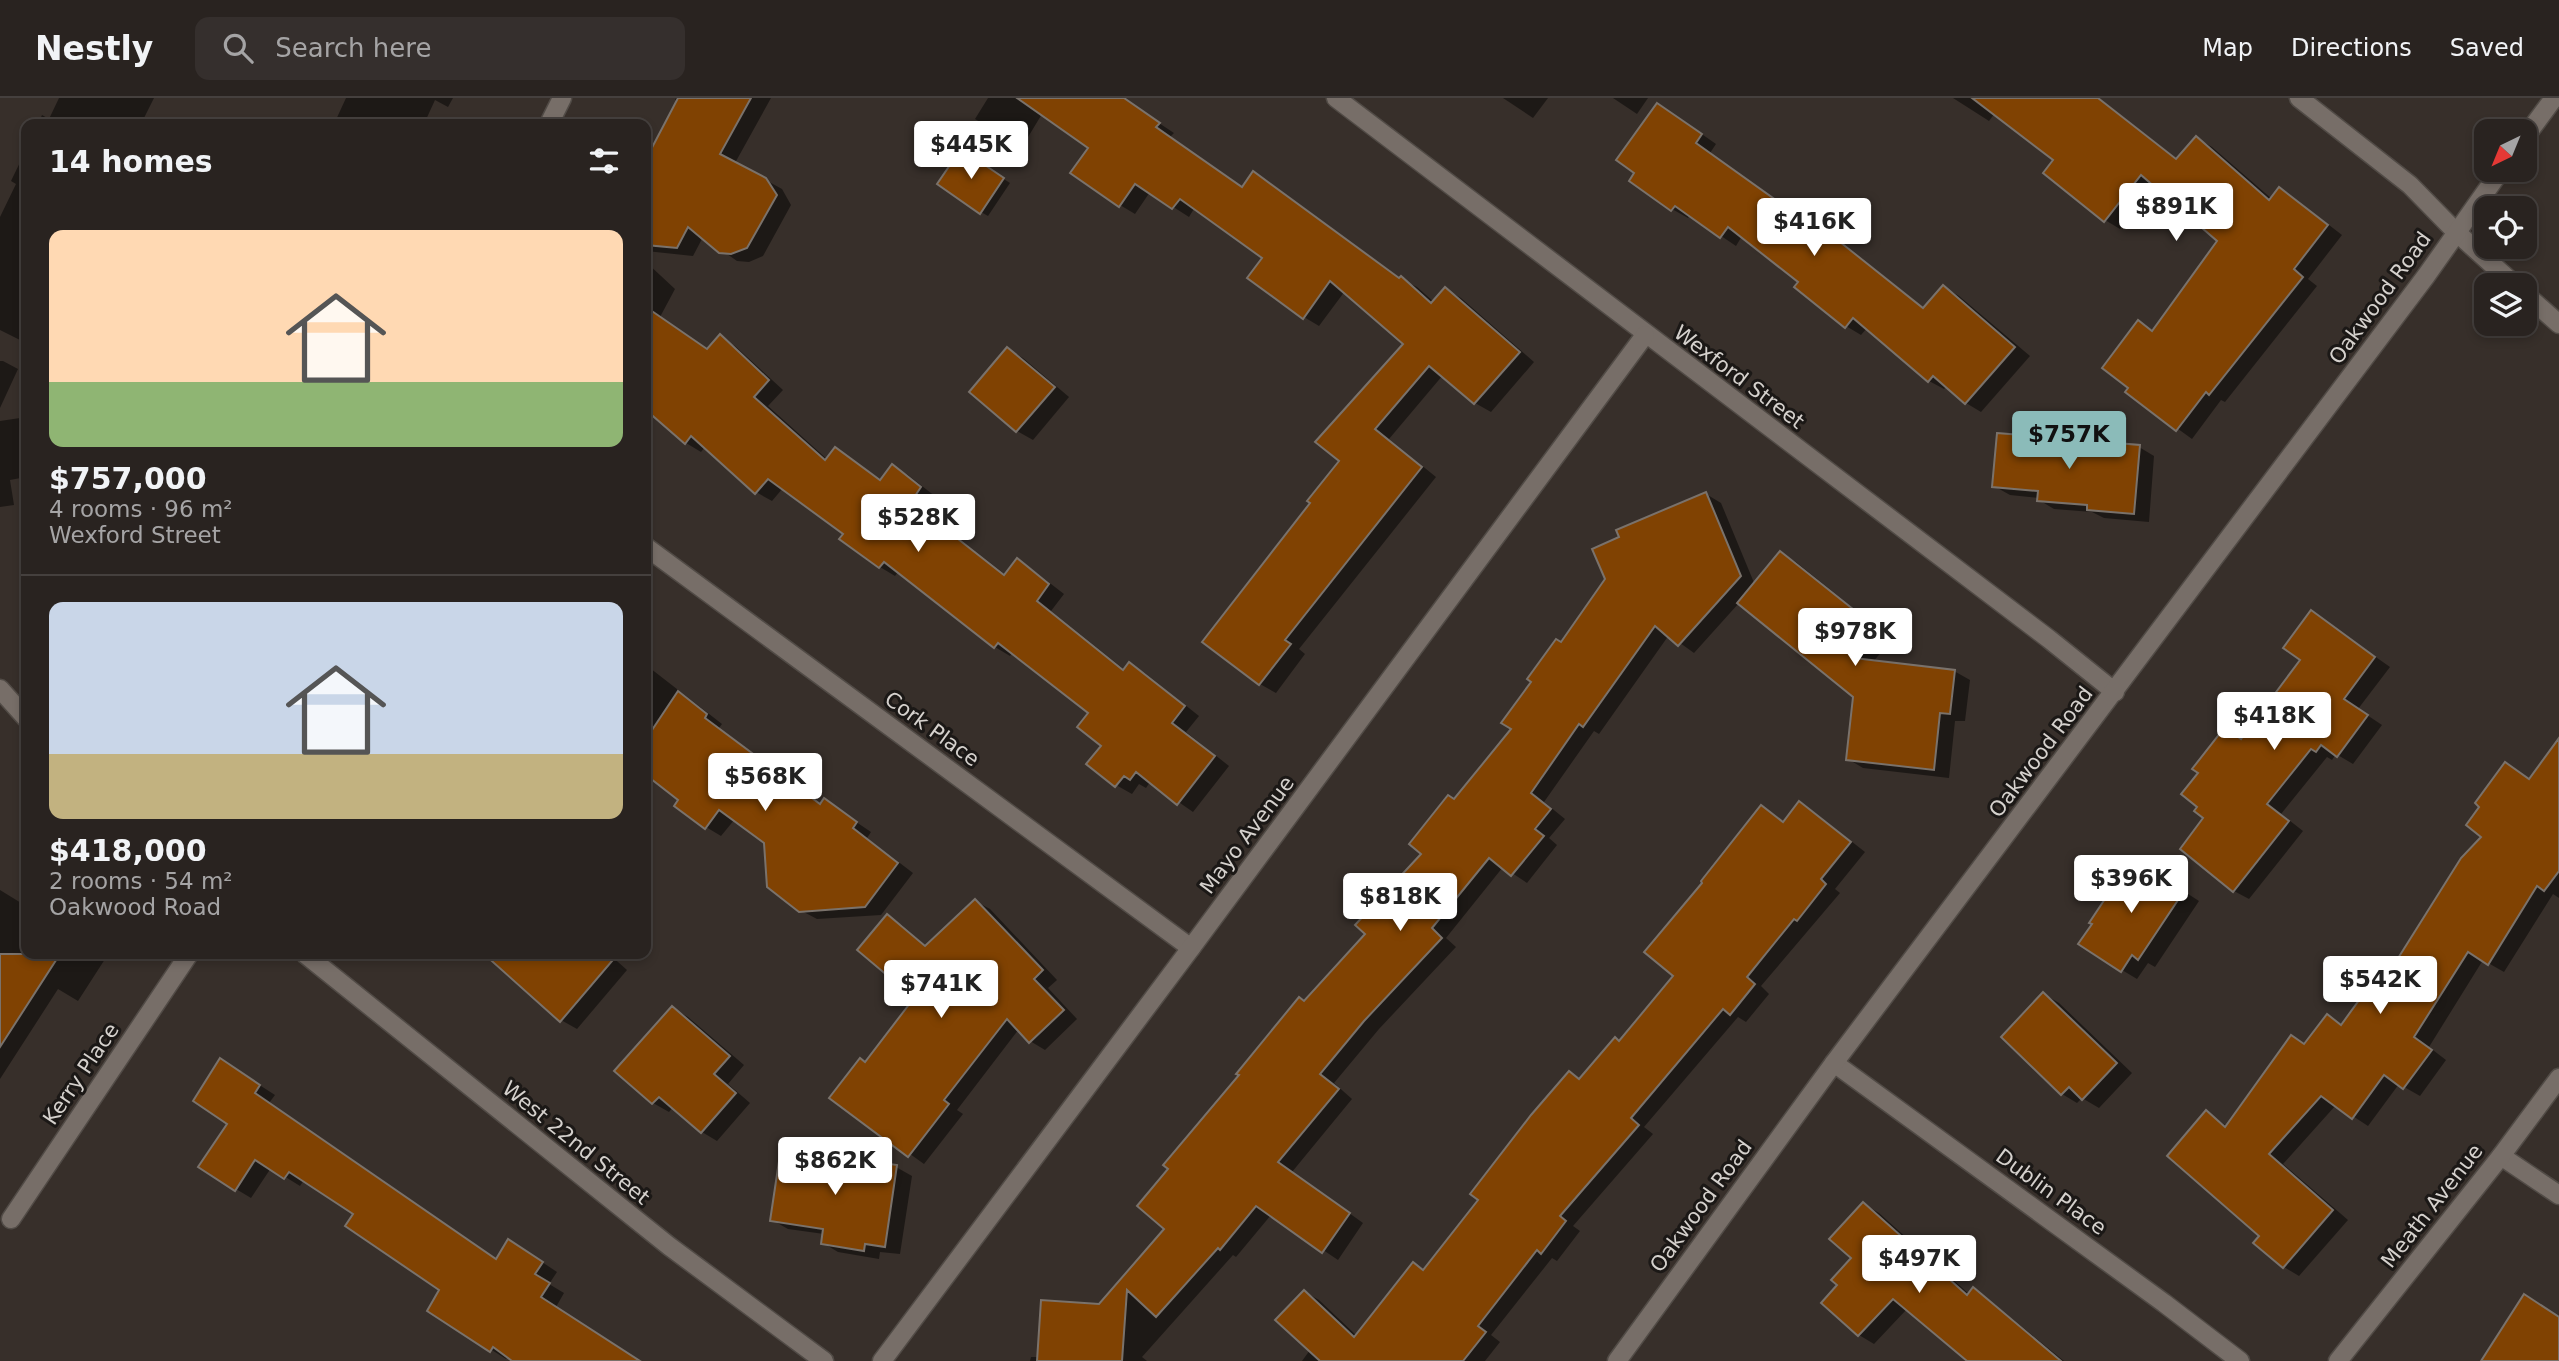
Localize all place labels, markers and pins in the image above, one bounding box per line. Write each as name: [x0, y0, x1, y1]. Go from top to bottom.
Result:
pin: $445K: [922, 122, 1020, 181]
pin: $891K: [2127, 184, 2225, 243]
pin: $416K: [1765, 198, 1863, 258]
pin: $757K: [2020, 412, 2118, 471]
pin: $528K: [869, 494, 967, 554]
pin: $978K: [1806, 608, 1904, 668]
pin: $418K: [2225, 692, 2323, 752]
pin: $568K: [716, 754, 814, 813]
pin: $396K: [2082, 856, 2180, 915]
pin: $818K: [1351, 874, 1449, 933]
pin: $542K: [2331, 956, 2429, 1016]
pin: $741K: [892, 960, 990, 1020]
pin: $862K: [786, 1138, 884, 1197]
pin: $497K: [1870, 1236, 1968, 1295]

